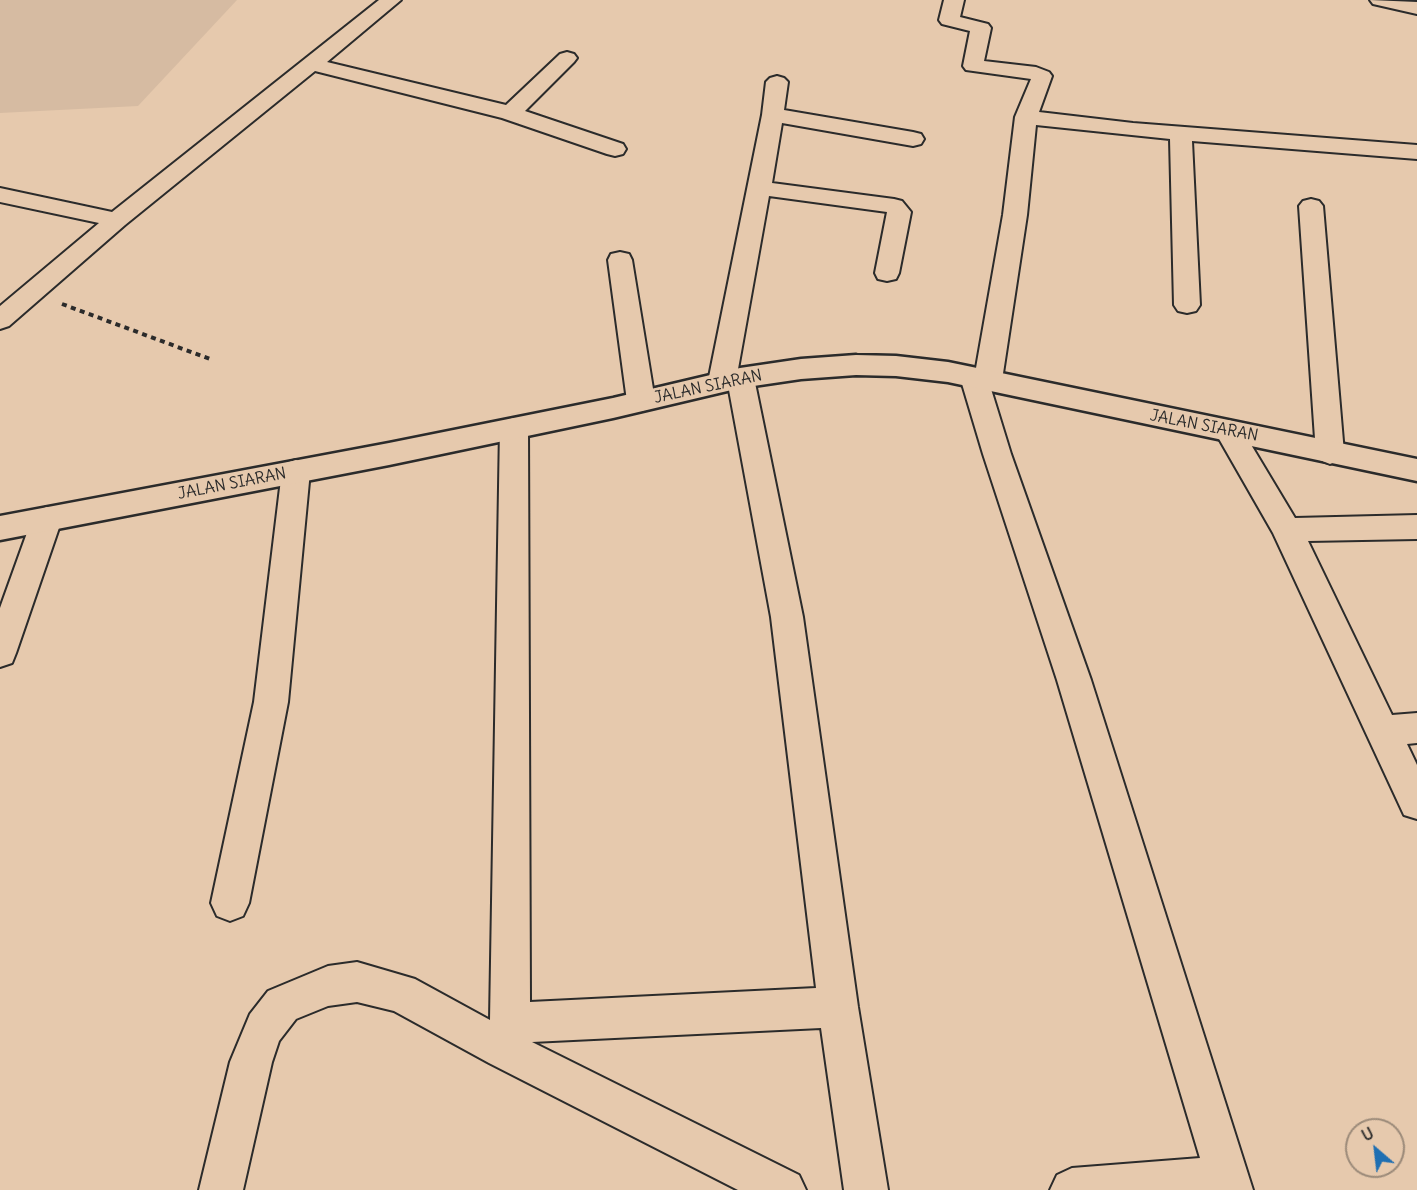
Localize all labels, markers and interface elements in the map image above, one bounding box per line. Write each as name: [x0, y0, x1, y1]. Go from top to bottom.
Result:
street label: JALAN SIARAN: [652, 366, 764, 408]
street label: JALAN SIARAN: [1148, 406, 1260, 446]
street label: JALAN SIARAN: [176, 464, 288, 504]
north arrow: [1345, 1118, 1405, 1178]
text: U: [1358, 1122, 1377, 1145]

